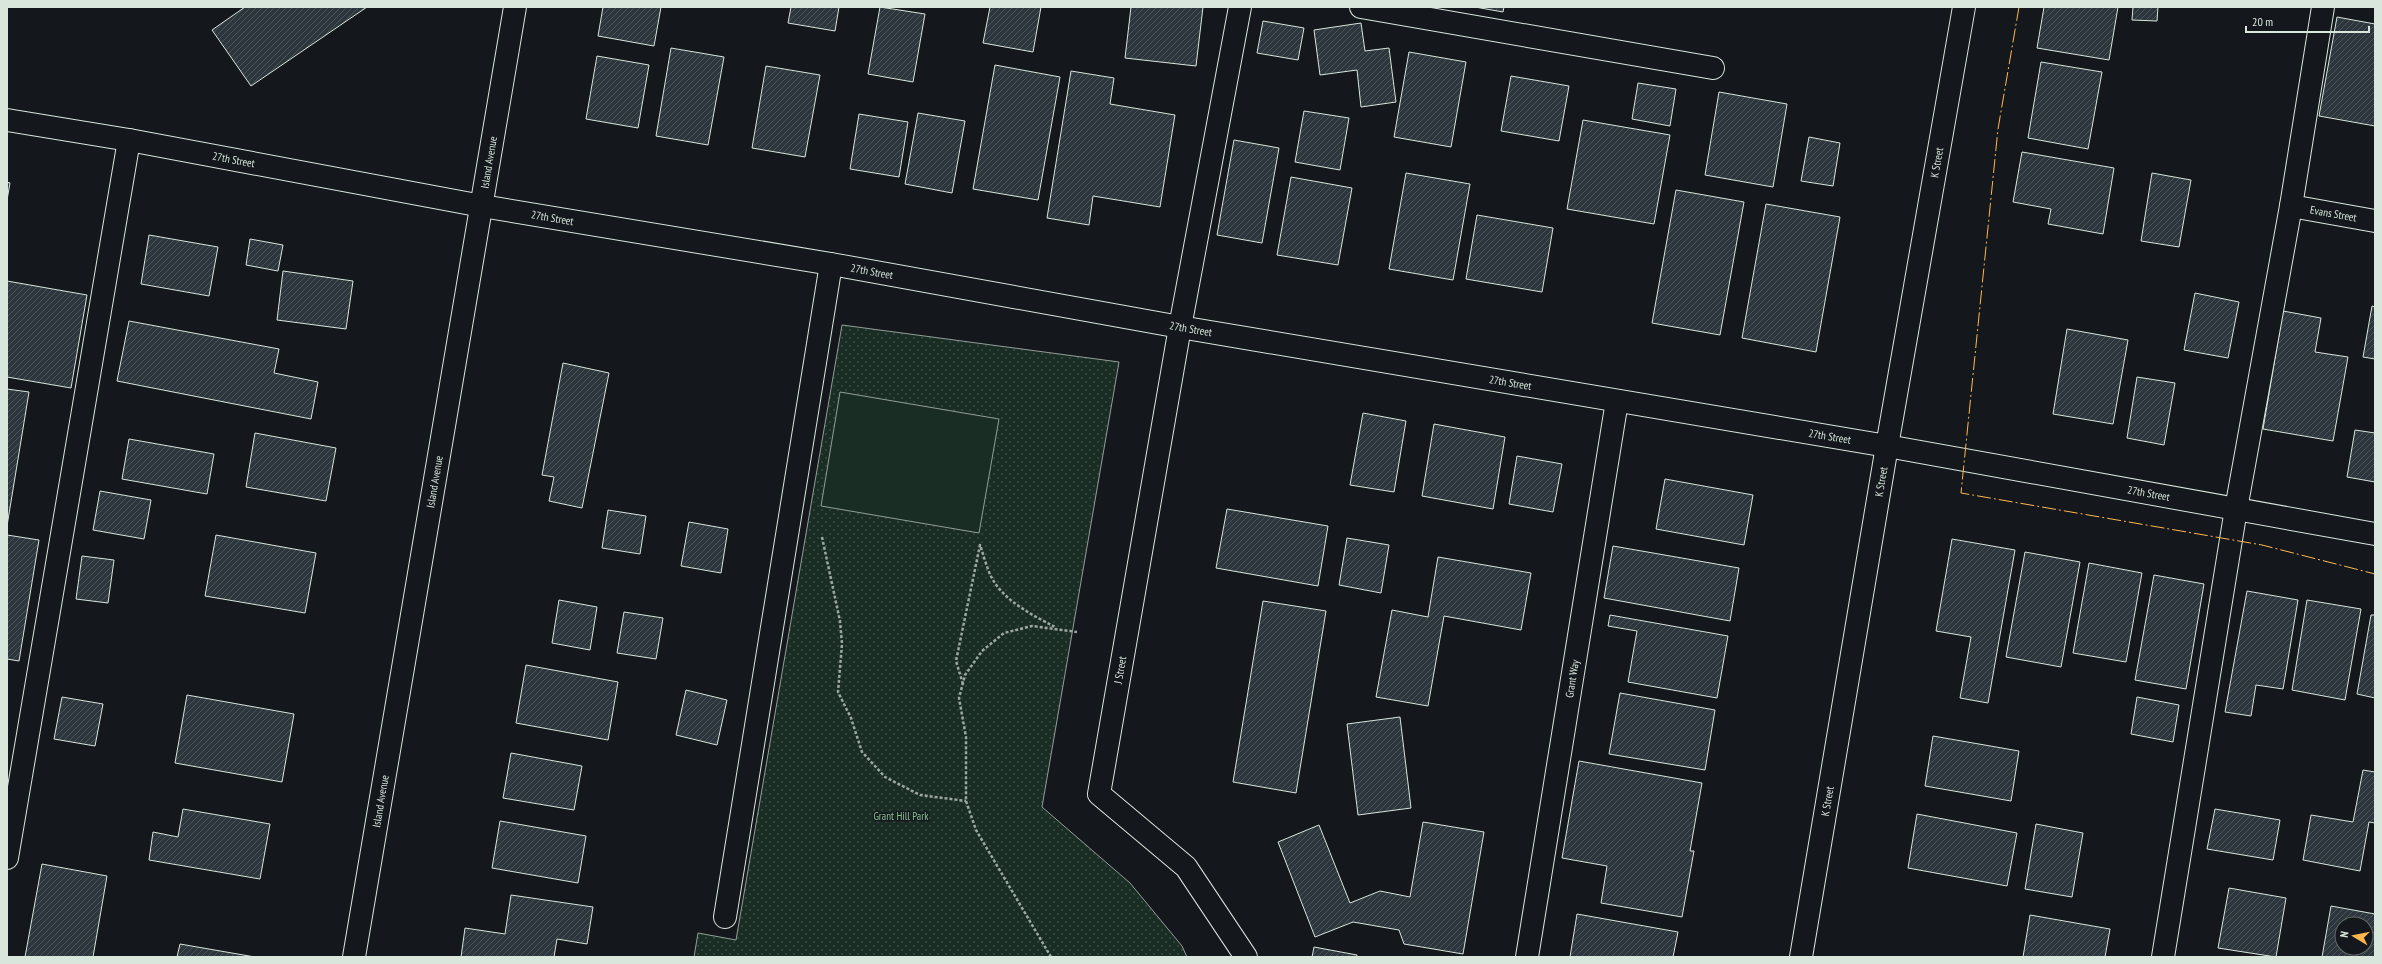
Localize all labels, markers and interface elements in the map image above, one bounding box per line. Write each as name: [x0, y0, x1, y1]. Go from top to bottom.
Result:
scale bar: [2246, 8, 2369, 34]
text: 20 m: [2252, 14, 2273, 29]
street label: Island Avenue: [477, 135, 500, 190]
street label: K Street: [1927, 146, 1946, 179]
street label: 27th Street: [211, 149, 256, 170]
street label: Evans Street: [2309, 203, 2358, 225]
street label: 27th Street: [530, 207, 575, 228]
street label: 27th Street: [849, 261, 894, 282]
street label: 27th Street: [1168, 318, 1213, 339]
street label: 27th Street: [1488, 372, 1532, 393]
street label: 27th Street: [1807, 426, 1852, 447]
street label: Island Avenue: [423, 454, 446, 509]
street label: K Street: [1872, 466, 1890, 498]
street label: 27th Street: [2126, 482, 2171, 504]
street label: J Street: [1111, 655, 1129, 686]
street label: Grant Way: [1562, 658, 1582, 699]
street label: Island Avenue: [369, 774, 392, 828]
street label: K Street: [1818, 785, 1837, 817]
park label: Grant Hill Park: [873, 809, 929, 823]
north arrow: [2334, 916, 2374, 956]
text: N: [2337, 930, 2352, 938]

